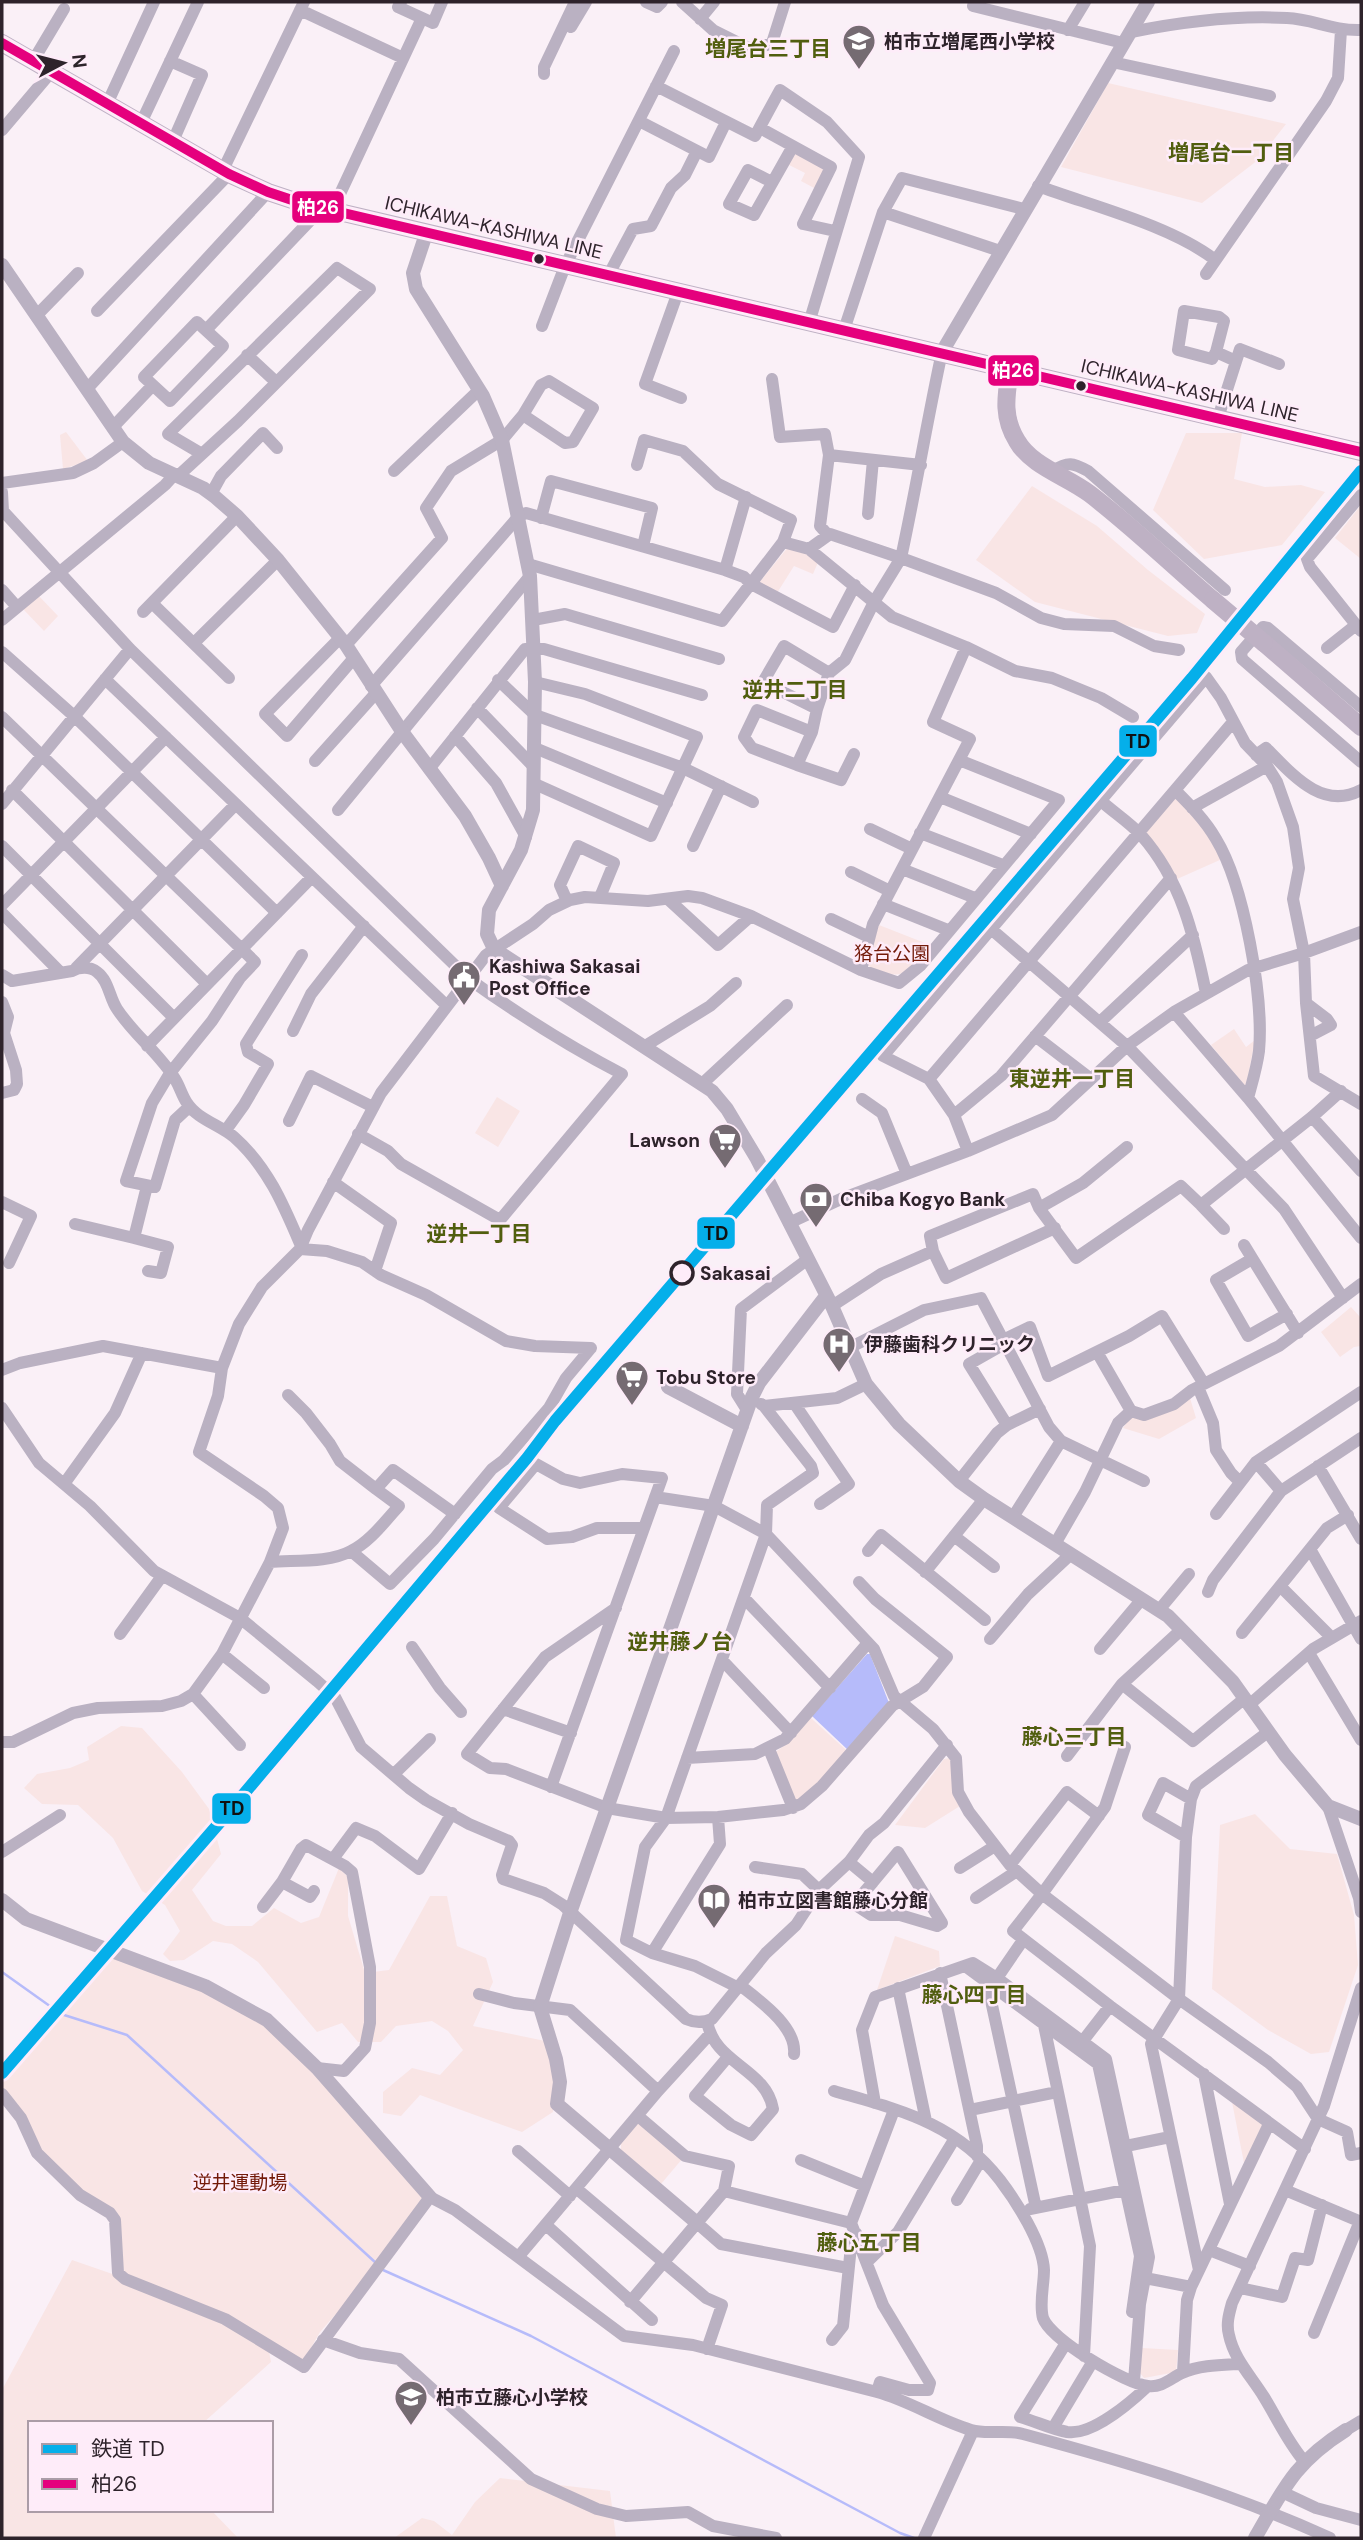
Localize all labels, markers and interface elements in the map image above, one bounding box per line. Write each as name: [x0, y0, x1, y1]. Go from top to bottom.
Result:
school or university icon: 柏市立増尾西小学校: [840, 22, 878, 71]
north arrow: [28, 28, 98, 98]
place label: 柏市立増尾西小学校: [884, 29, 1055, 54]
district label: 増尾台三丁目: [705, 35, 831, 63]
text: N: [66, 53, 93, 69]
district label: 増尾台一丁目: [1168, 139, 1294, 167]
line badge: 柏26: [291, 190, 345, 224]
street label: ICHIKAWA-KASHIWA LINE: [383, 190, 605, 265]
text: 柏26: [297, 195, 339, 220]
unlabelled marker: [532, 252, 546, 266]
street label: ICHIKAWA-KASHIWA LINE: [1079, 353, 1301, 428]
line badge: 柏26: [987, 354, 1040, 387]
text: 柏26: [992, 358, 1034, 383]
unlabelled marker: [1074, 379, 1088, 393]
district label: 逆井二丁目: [743, 676, 848, 704]
line badge: TD: [1118, 724, 1158, 758]
text: TD: [1126, 729, 1150, 754]
park label: 狢台公園: [854, 941, 930, 966]
place label: Kashiwa Sakasai Post Office: [489, 954, 640, 1001]
public building icon: Kashiwa Sakasai Post Office: [445, 958, 483, 1007]
district label: 東逆井一丁目: [1009, 1065, 1135, 1093]
supermarket icon: Lawson: [706, 1121, 744, 1170]
place label: Lawson: [629, 1128, 700, 1153]
bank icon: Chiba Kogyo Bank: [797, 1180, 835, 1229]
place label: Chiba Kogyo Bank: [840, 1187, 1006, 1212]
line badge: TD: [696, 1216, 736, 1250]
district label: 逆井一丁目: [427, 1220, 532, 1248]
text: TD: [704, 1221, 728, 1246]
marker: Sakasai: [670, 1261, 694, 1285]
place label: Sakasai: [700, 1261, 771, 1286]
hospital icon: 伊藤歯科クリニック: [820, 1325, 858, 1374]
place label: 伊藤歯科クリニック: [864, 1332, 1035, 1357]
supermarket icon: Tobu Store: [613, 1358, 651, 1407]
place label: Tobu Store: [656, 1365, 756, 1390]
district label: 逆井藤ノ台: [628, 1628, 733, 1656]
district label: 藤心三丁目: [1022, 1723, 1127, 1751]
line badge: TD: [211, 1792, 252, 1825]
text: TD: [220, 1796, 244, 1821]
library icon: 柏市立図書館藤心分館: [695, 1881, 733, 1930]
place label: 柏市立図書館藤心分館: [738, 1888, 928, 1913]
district label: 藤心四丁目: [922, 1981, 1027, 2009]
park label: 逆井運動場: [192, 2170, 288, 2195]
district label: 藤心五丁目: [817, 2229, 922, 2257]
school or university icon: 柏市立藤心小学校: [392, 2378, 430, 2427]
place label: 柏市立藤心小学校: [436, 2385, 588, 2410]
legend: [28, 2421, 273, 2512]
text: 鉄道 TD: [91, 2435, 165, 2463]
text: 柏26: [91, 2470, 137, 2498]

